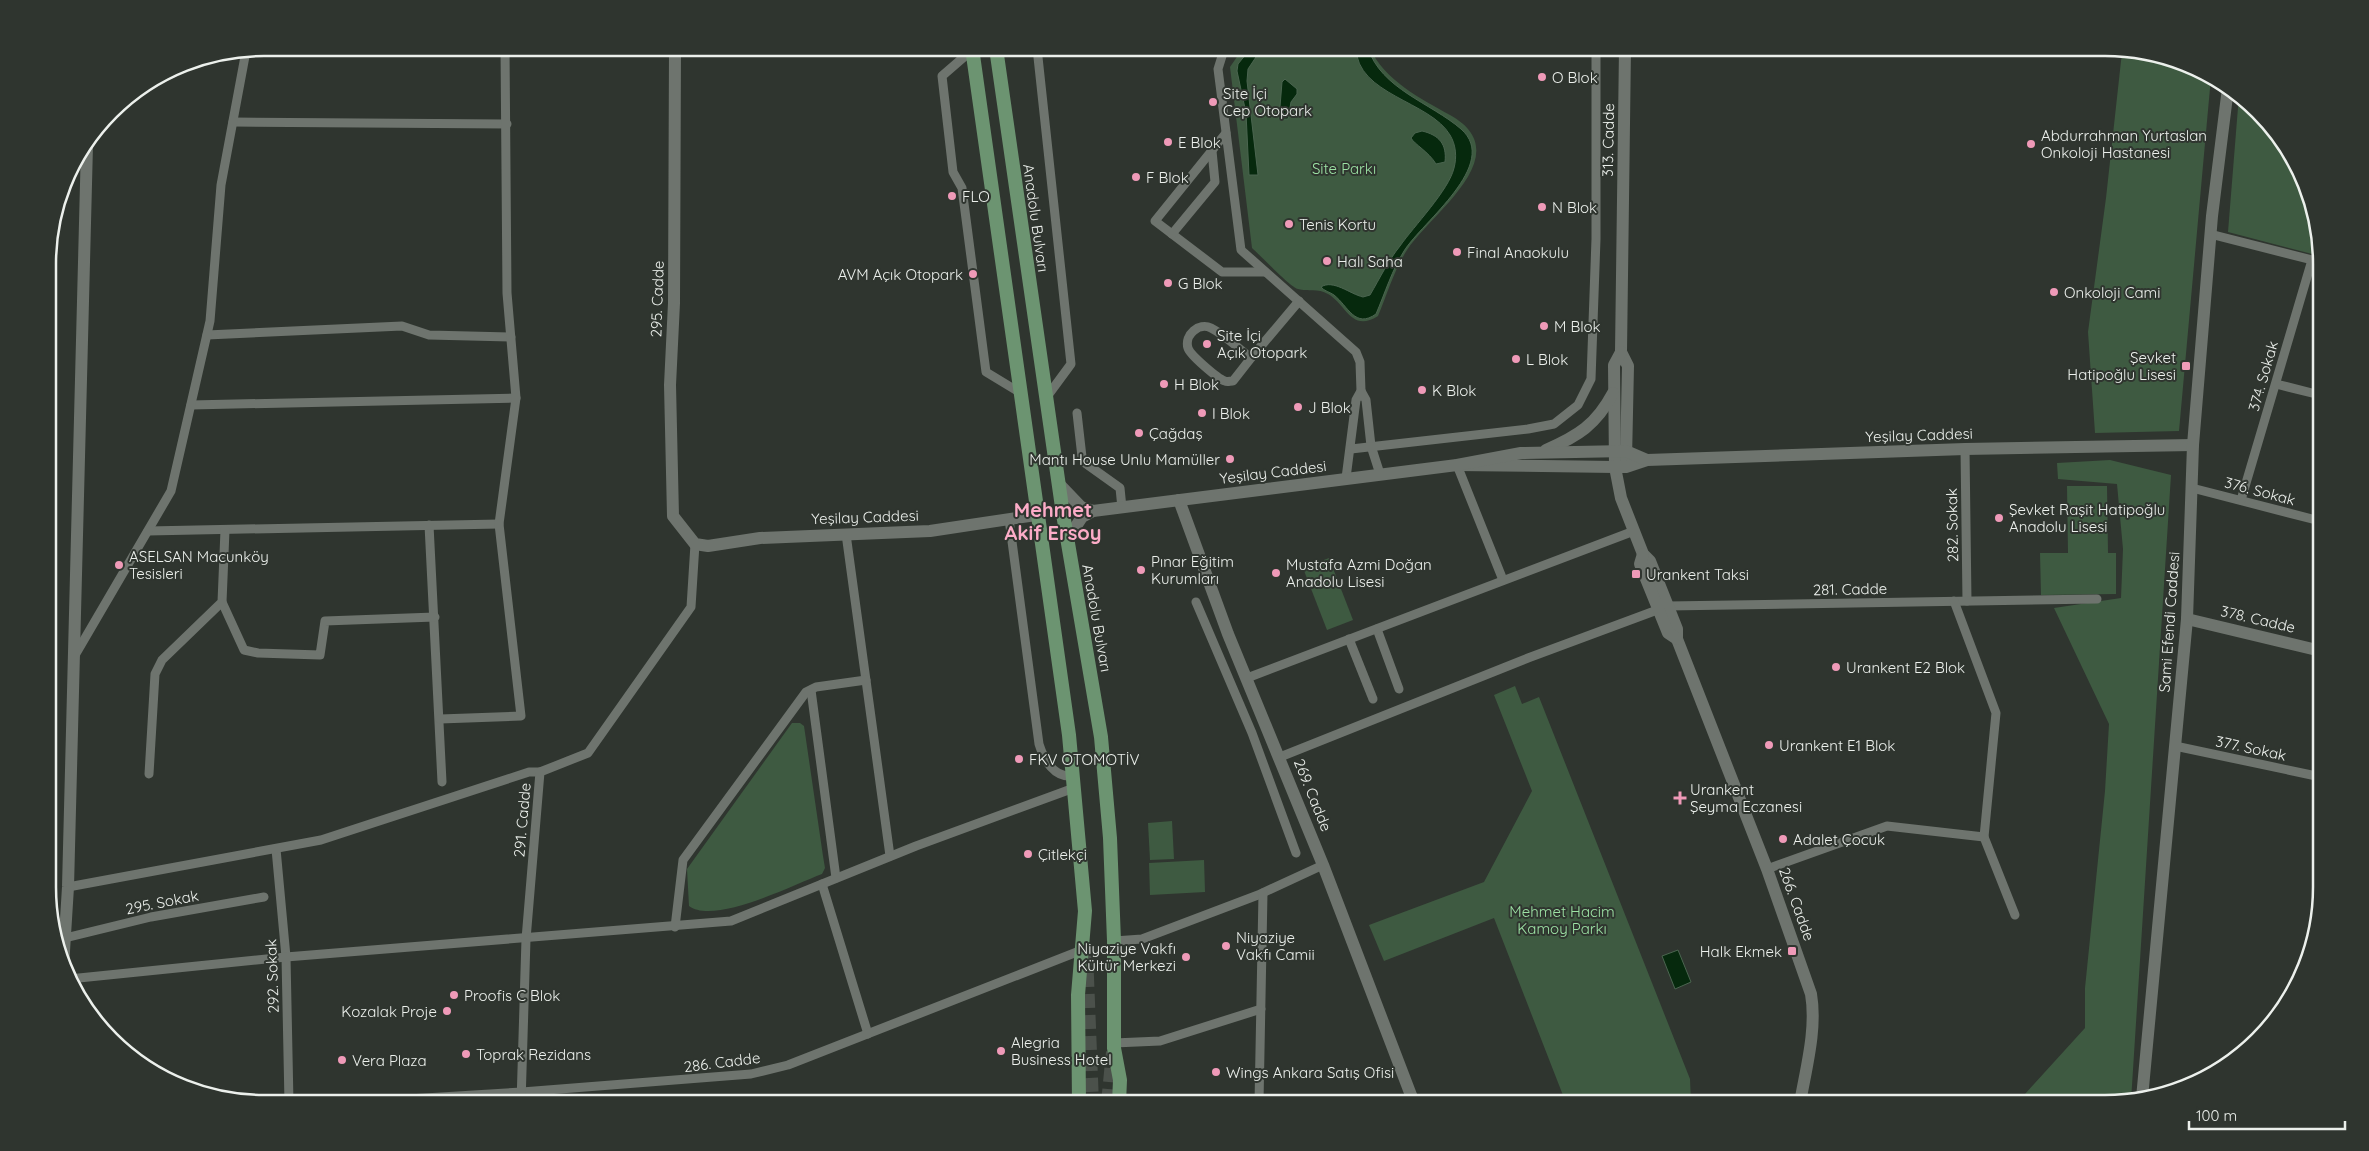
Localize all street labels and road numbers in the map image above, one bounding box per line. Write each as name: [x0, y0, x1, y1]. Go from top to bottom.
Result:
street label: 313. Cadde: [1598, 103, 1618, 177]
street label: Anadolu Bulvarı: [1019, 163, 1053, 273]
street label: 295. Cadde: [646, 260, 668, 338]
street label: 374. Sokak: [2244, 339, 2282, 413]
street label: Yeşilay Caddesi: [1865, 424, 1973, 446]
street label: Yeşilay Caddesi: [1219, 456, 1327, 488]
street label: 376. Sokak: [2222, 472, 2298, 510]
street label: 282. Sokak: [1942, 488, 1962, 562]
street label: Yeşilay Caddesi: [811, 506, 919, 528]
street label: Sami Efendi Caddesi: [2155, 551, 2183, 693]
street label: Anadolu Bulvarı: [1078, 563, 1116, 673]
street label: 281. Cadde: [1813, 579, 1887, 599]
street label: 378. Cadde: [2219, 601, 2297, 637]
street label: 377. Sokak: [2214, 731, 2288, 765]
street label: 269. Cadde: [1290, 756, 1336, 834]
street label: 291. Cadde: [509, 782, 535, 858]
street label: 266. Cadde: [1775, 865, 1819, 943]
street label: 295. Sokak: [124, 886, 200, 918]
street label: 292. Sokak: [261, 939, 283, 1013]
street label: 286. Cadde: [683, 1048, 761, 1076]

